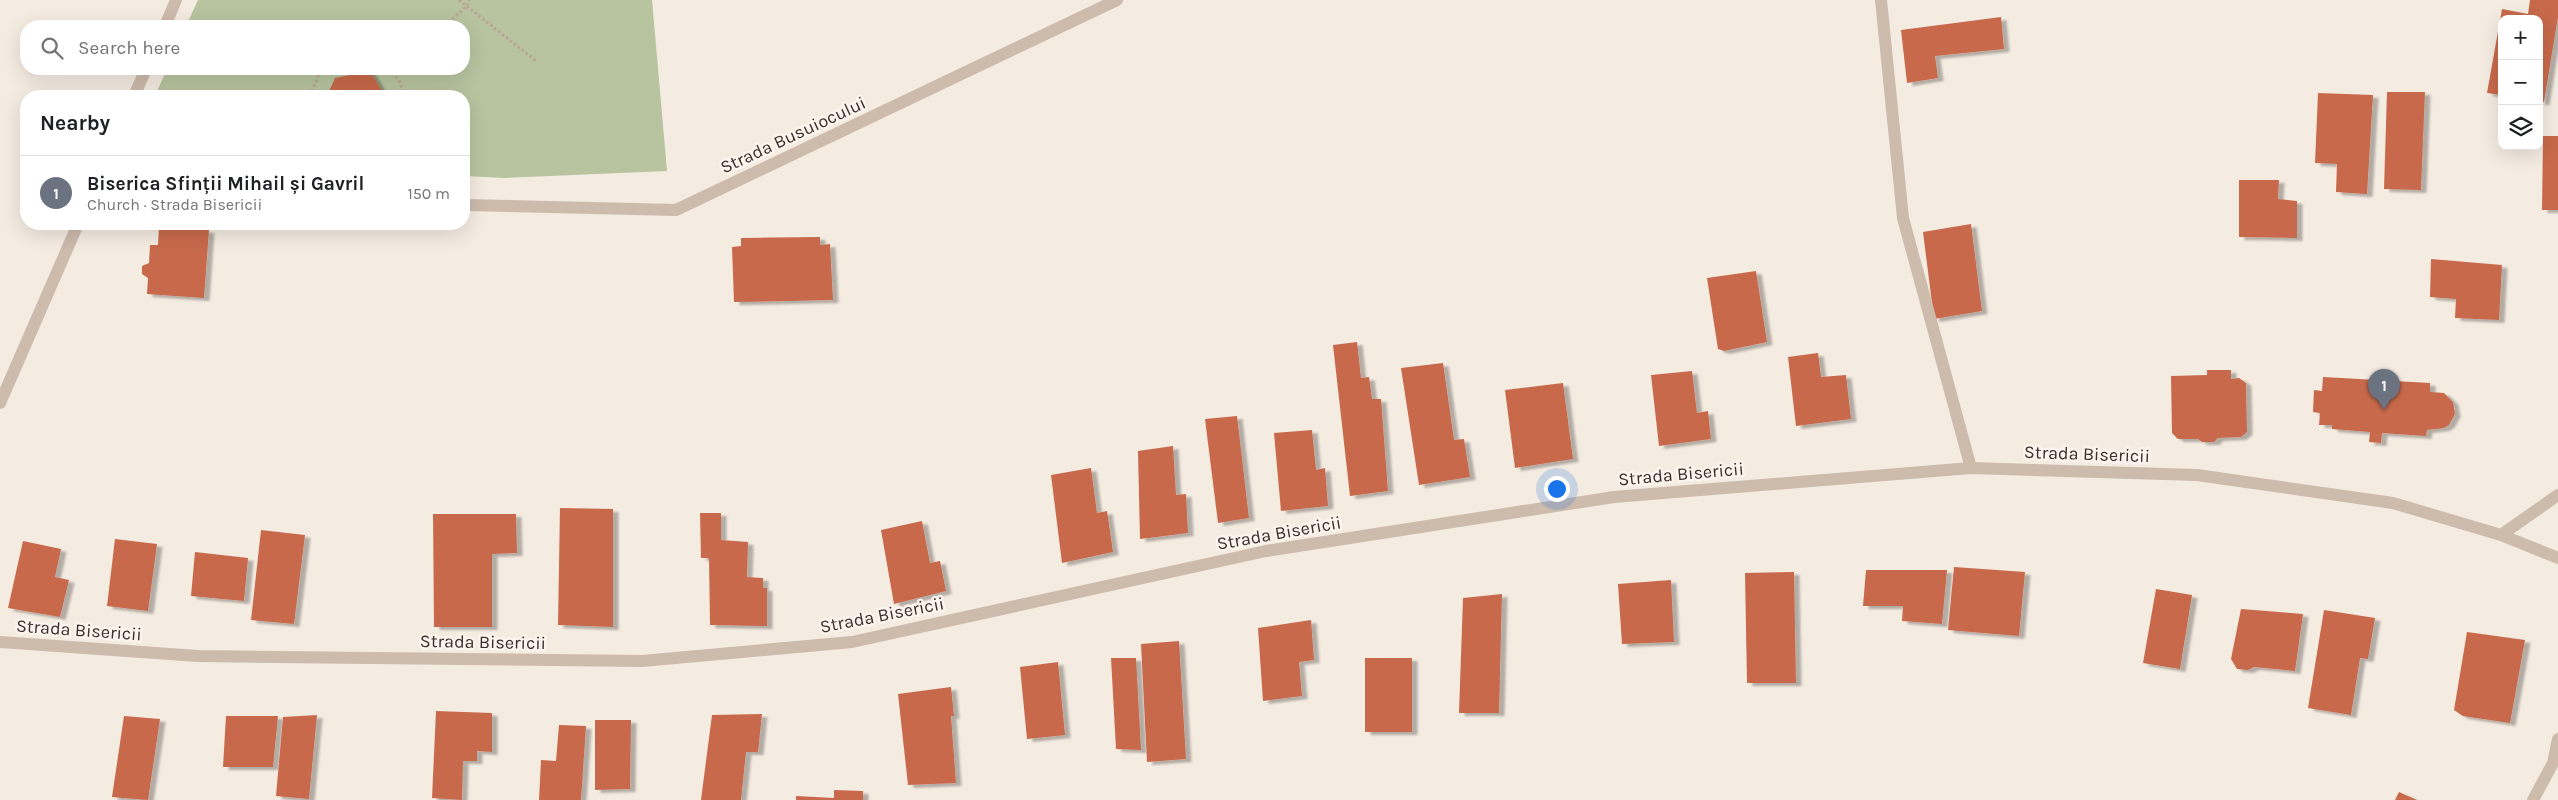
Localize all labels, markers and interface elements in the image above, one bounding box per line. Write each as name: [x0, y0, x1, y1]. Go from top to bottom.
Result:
map controls: [2498, 15, 2543, 150]
button: +: [2498, 15, 2543, 60]
search box: [20, 20, 470, 75]
icon: search: [38, 34, 66, 62]
text: Search here: [78, 37, 180, 59]
button: −: [2498, 60, 2543, 105]
street label: Strada Busuiocului: [717, 92, 869, 178]
button: layers: [2498, 105, 2543, 150]
text: Nearby: [40, 111, 110, 135]
text: Biserica Sfinții Mihail și Gavril: [87, 173, 364, 195]
text: 1: [53, 184, 59, 203]
text: 150 m: [407, 184, 450, 203]
text: Church · Strada Bisericii: [87, 195, 262, 214]
pin: 1: [2368, 369, 2400, 410]
street label: Strada Bisericii: [2024, 441, 2150, 467]
street label: Strada Bisericii: [1617, 458, 1745, 490]
your location: [1544, 476, 1570, 502]
street label: Strada Bisericii: [1215, 511, 1343, 555]
street label: Strada Bisericii: [818, 592, 946, 638]
street label: Strada Bisericii: [15, 615, 143, 645]
street label: Strada Bisericii: [420, 630, 546, 654]

